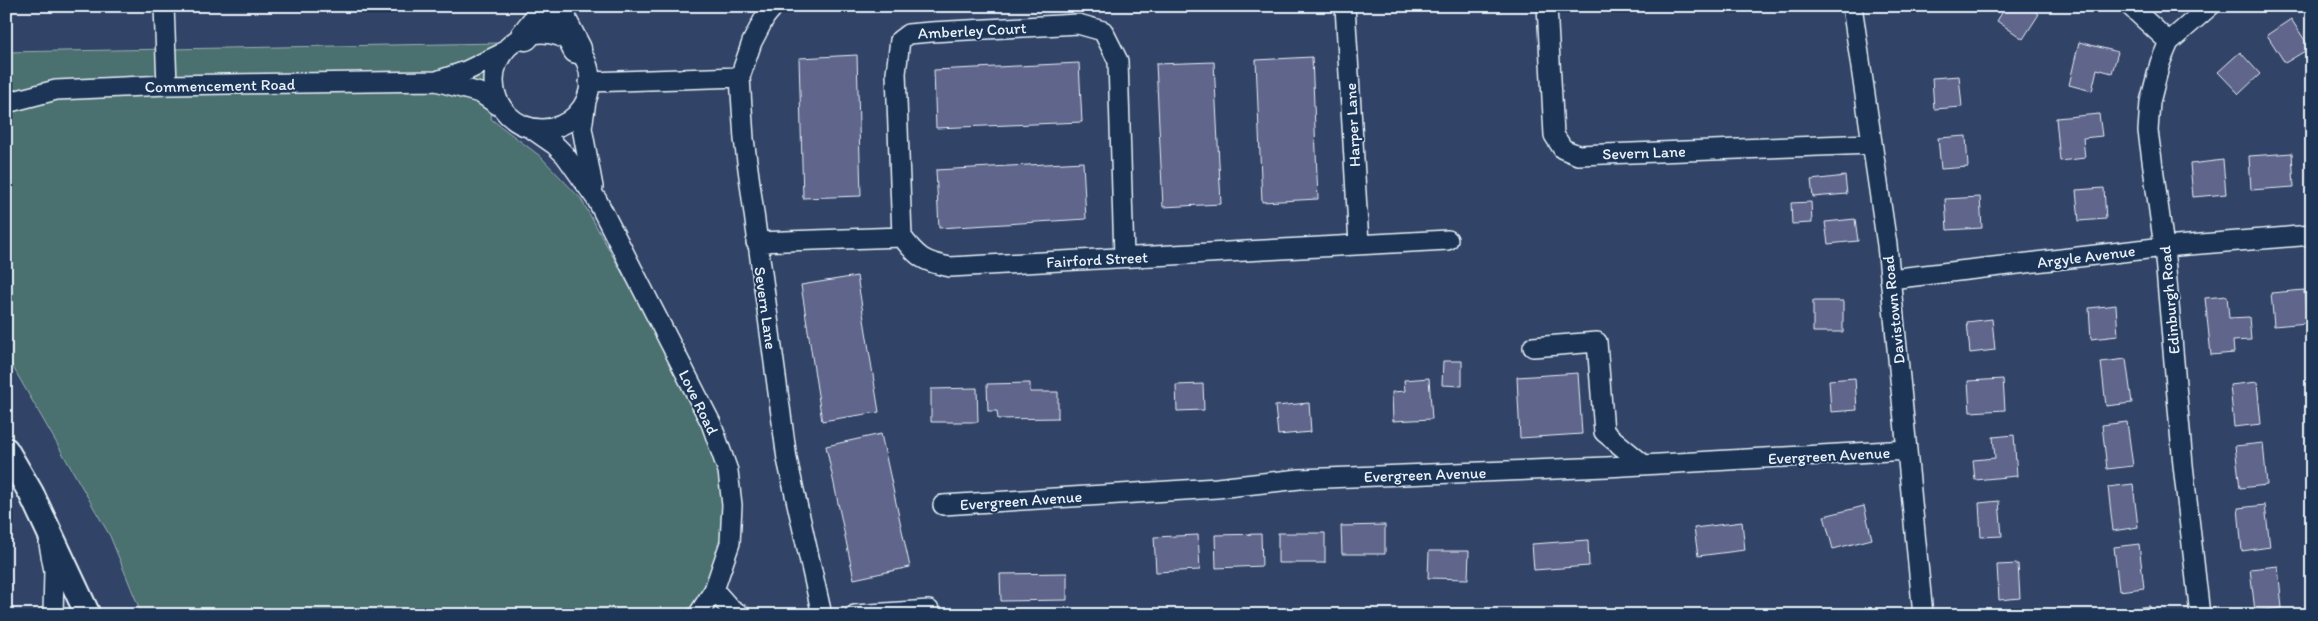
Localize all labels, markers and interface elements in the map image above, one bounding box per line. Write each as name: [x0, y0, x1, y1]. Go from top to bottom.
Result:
street label: Amberley Court: [917, 18, 1027, 43]
street label: Commencement Road: [145, 75, 296, 96]
street label: Harper Lane: [1341, 82, 1364, 168]
street label: Severn Lane: [1602, 142, 1686, 163]
street label: Argyle Avenue: [2036, 241, 2136, 272]
street label: Edinburgh Road: [2155, 245, 2184, 355]
street label: Fairford Street: [1046, 247, 1148, 272]
street label: Davistown Road: [1878, 254, 1909, 365]
street label: Severn Lane: [750, 265, 781, 351]
street label: Love Road: [675, 367, 723, 438]
street label: Evergreen Avenue: [1767, 443, 1891, 468]
street label: Evergreen Avenue: [1363, 463, 1487, 486]
street label: Evergreen Avenue: [959, 487, 1083, 514]

